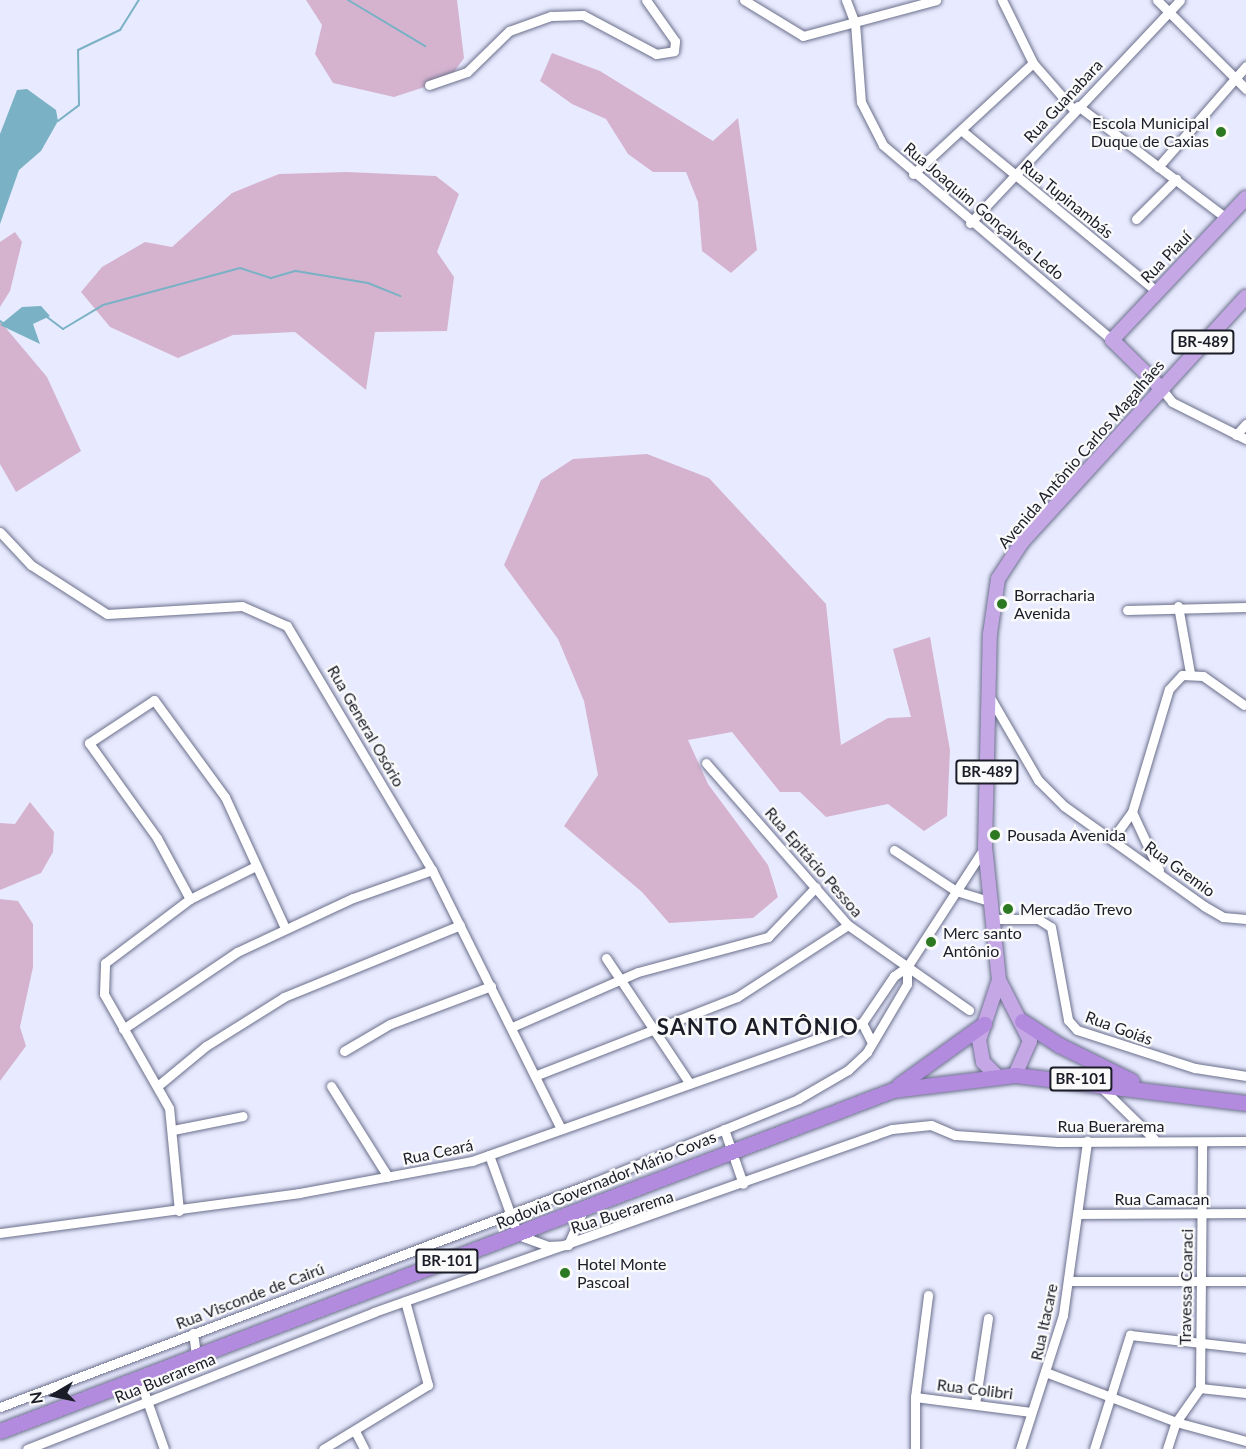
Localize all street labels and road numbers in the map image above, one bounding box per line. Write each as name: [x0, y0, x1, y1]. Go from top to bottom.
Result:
street label: Rua Guanabara: [1020, 55, 1106, 147]
street label: Rua Joaquim Gonçalves Ledo: [900, 138, 1068, 284]
street label: Rua Tupinambás: [1017, 156, 1117, 242]
street label: Rua Piauí: [1137, 227, 1195, 287]
road number: BR-489: [1170, 330, 1236, 354]
street label: Avenida Antônio Carlos Magalhães: [994, 356, 1168, 552]
street label: Rua General Osório: [323, 662, 409, 790]
road number: BR-489: [954, 760, 1020, 784]
street label: Rua Epitácio Pessoa: [761, 803, 867, 921]
street label: Rua Gremio: [1141, 837, 1219, 901]
street label: Rua Goiás: [1083, 1007, 1155, 1049]
road number: BR-101: [1048, 1067, 1114, 1091]
street label: Rua Buerarema: [1058, 1116, 1164, 1136]
street label: Rodovia Governador Mário Covas: [493, 1127, 719, 1233]
street label: Rua Ceará: [401, 1135, 475, 1169]
street label: Rua Buerarema: [568, 1186, 676, 1238]
street label: Rua Camacan: [1115, 1189, 1209, 1209]
street label: Travessa Coaraci: [1175, 1229, 1197, 1345]
road number: BR-101: [414, 1249, 480, 1273]
street label: Rua Visconde de Cairú: [173, 1259, 327, 1333]
street label: Rua Itacare: [1026, 1282, 1062, 1362]
street label: Rua Buerarema: [112, 1349, 218, 1407]
street label: Rua Colibri: [936, 1375, 1014, 1403]

